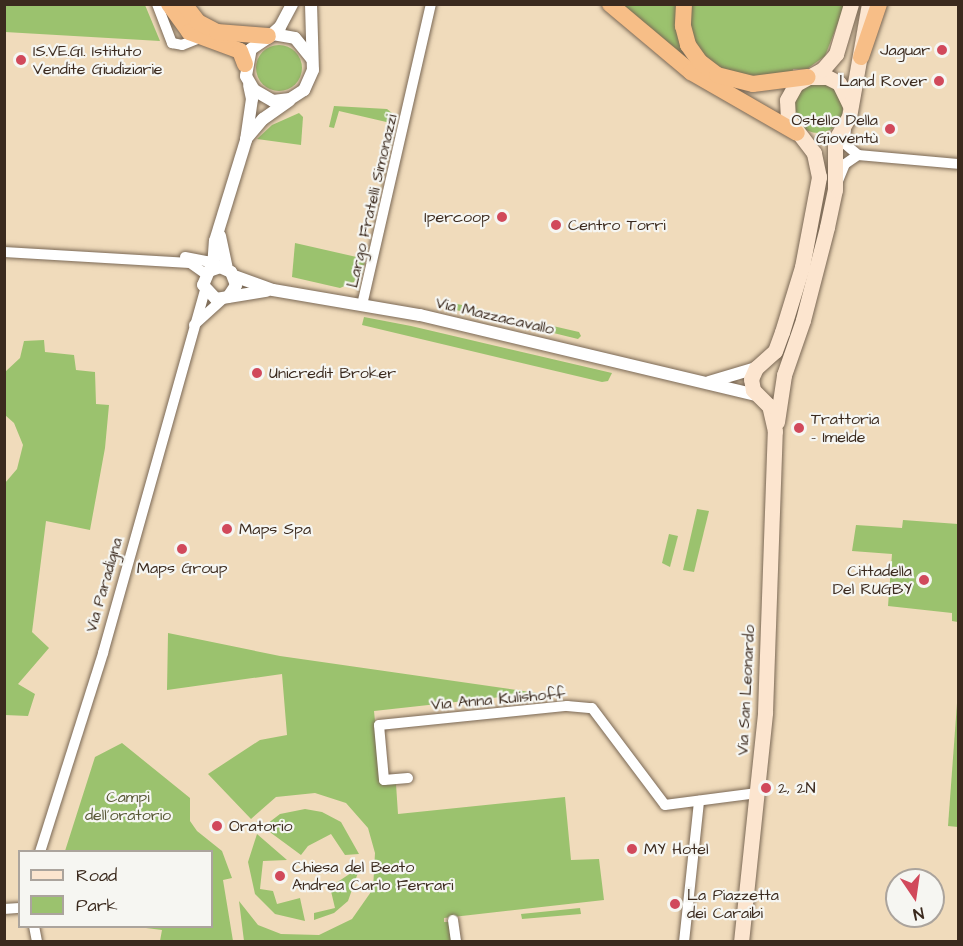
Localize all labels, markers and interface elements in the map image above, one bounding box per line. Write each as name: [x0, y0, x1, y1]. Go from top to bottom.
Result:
place label: Jaguar: [880, 40, 930, 60]
place label: IS.VE.GI. Istituto Vendite Giudiziarie: [33, 41, 162, 79]
marker: Jaguar: [935, 43, 949, 57]
marker: IS.VE.GI. Istituto Vendite Giudiziarie: [14, 53, 28, 67]
place label: Land Rover: [839, 71, 927, 91]
marker: Land Rover: [932, 74, 946, 88]
place label: Ostello Della Gioventù: [791, 110, 878, 148]
street label: Largo Fratelli Simonazzi: [343, 112, 401, 290]
marker: Ostello Della Gioventù: [883, 122, 897, 136]
place label: Ipercoop: [424, 207, 490, 227]
marker: Ipercoop: [495, 210, 509, 224]
place label: Centro Torri: [568, 215, 666, 235]
marker: Centro Torri: [549, 218, 563, 232]
street label: Via Mazzacavallo: [434, 293, 556, 339]
place label: Unicredit Broker: [269, 363, 396, 383]
marker: Unicredit Broker: [250, 366, 264, 380]
place label: Trattoria - Imelde: [811, 409, 879, 447]
marker: Trattoria - Imelde: [792, 421, 806, 435]
place label: Maps Spa: [239, 519, 311, 539]
marker: Maps Spa: [220, 522, 234, 536]
street label: Via Paradigna: [81, 536, 127, 634]
marker: Maps Group: [175, 542, 189, 556]
place label: Maps Group: [137, 558, 227, 578]
place label: Cittadella Del RUGBY: [833, 561, 912, 599]
marker: Cittadella Del RUGBY: [917, 573, 931, 587]
street label: Via San Leonardo: [733, 624, 759, 756]
street label: Via Anna Kulishoff: [430, 684, 566, 714]
place label: 2, 2N: [778, 778, 816, 798]
marker: 2, 2N: [759, 781, 773, 795]
park label: Campi dell'oratorio: [85, 787, 171, 825]
place label: Oratorio: [229, 816, 292, 836]
marker: Oratorio: [210, 819, 224, 833]
place label: MY Hotel: [644, 839, 709, 859]
marker: MY Hotel: [625, 842, 639, 856]
legend: [18, 850, 213, 928]
place label: Chiesa del Beato Andrea Carlo Ferrari: [292, 857, 453, 895]
text: Road: [76, 863, 117, 888]
north arrow: [885, 868, 945, 928]
marker: Chiesa del Beato Andrea Carlo Ferrari: [273, 869, 287, 883]
place label: La Piazzetta dei Caraibi: [687, 885, 779, 923]
text: Park: [76, 893, 118, 918]
marker: La Piazzetta dei Caraibi: [668, 897, 682, 911]
text: N: [911, 902, 926, 925]

